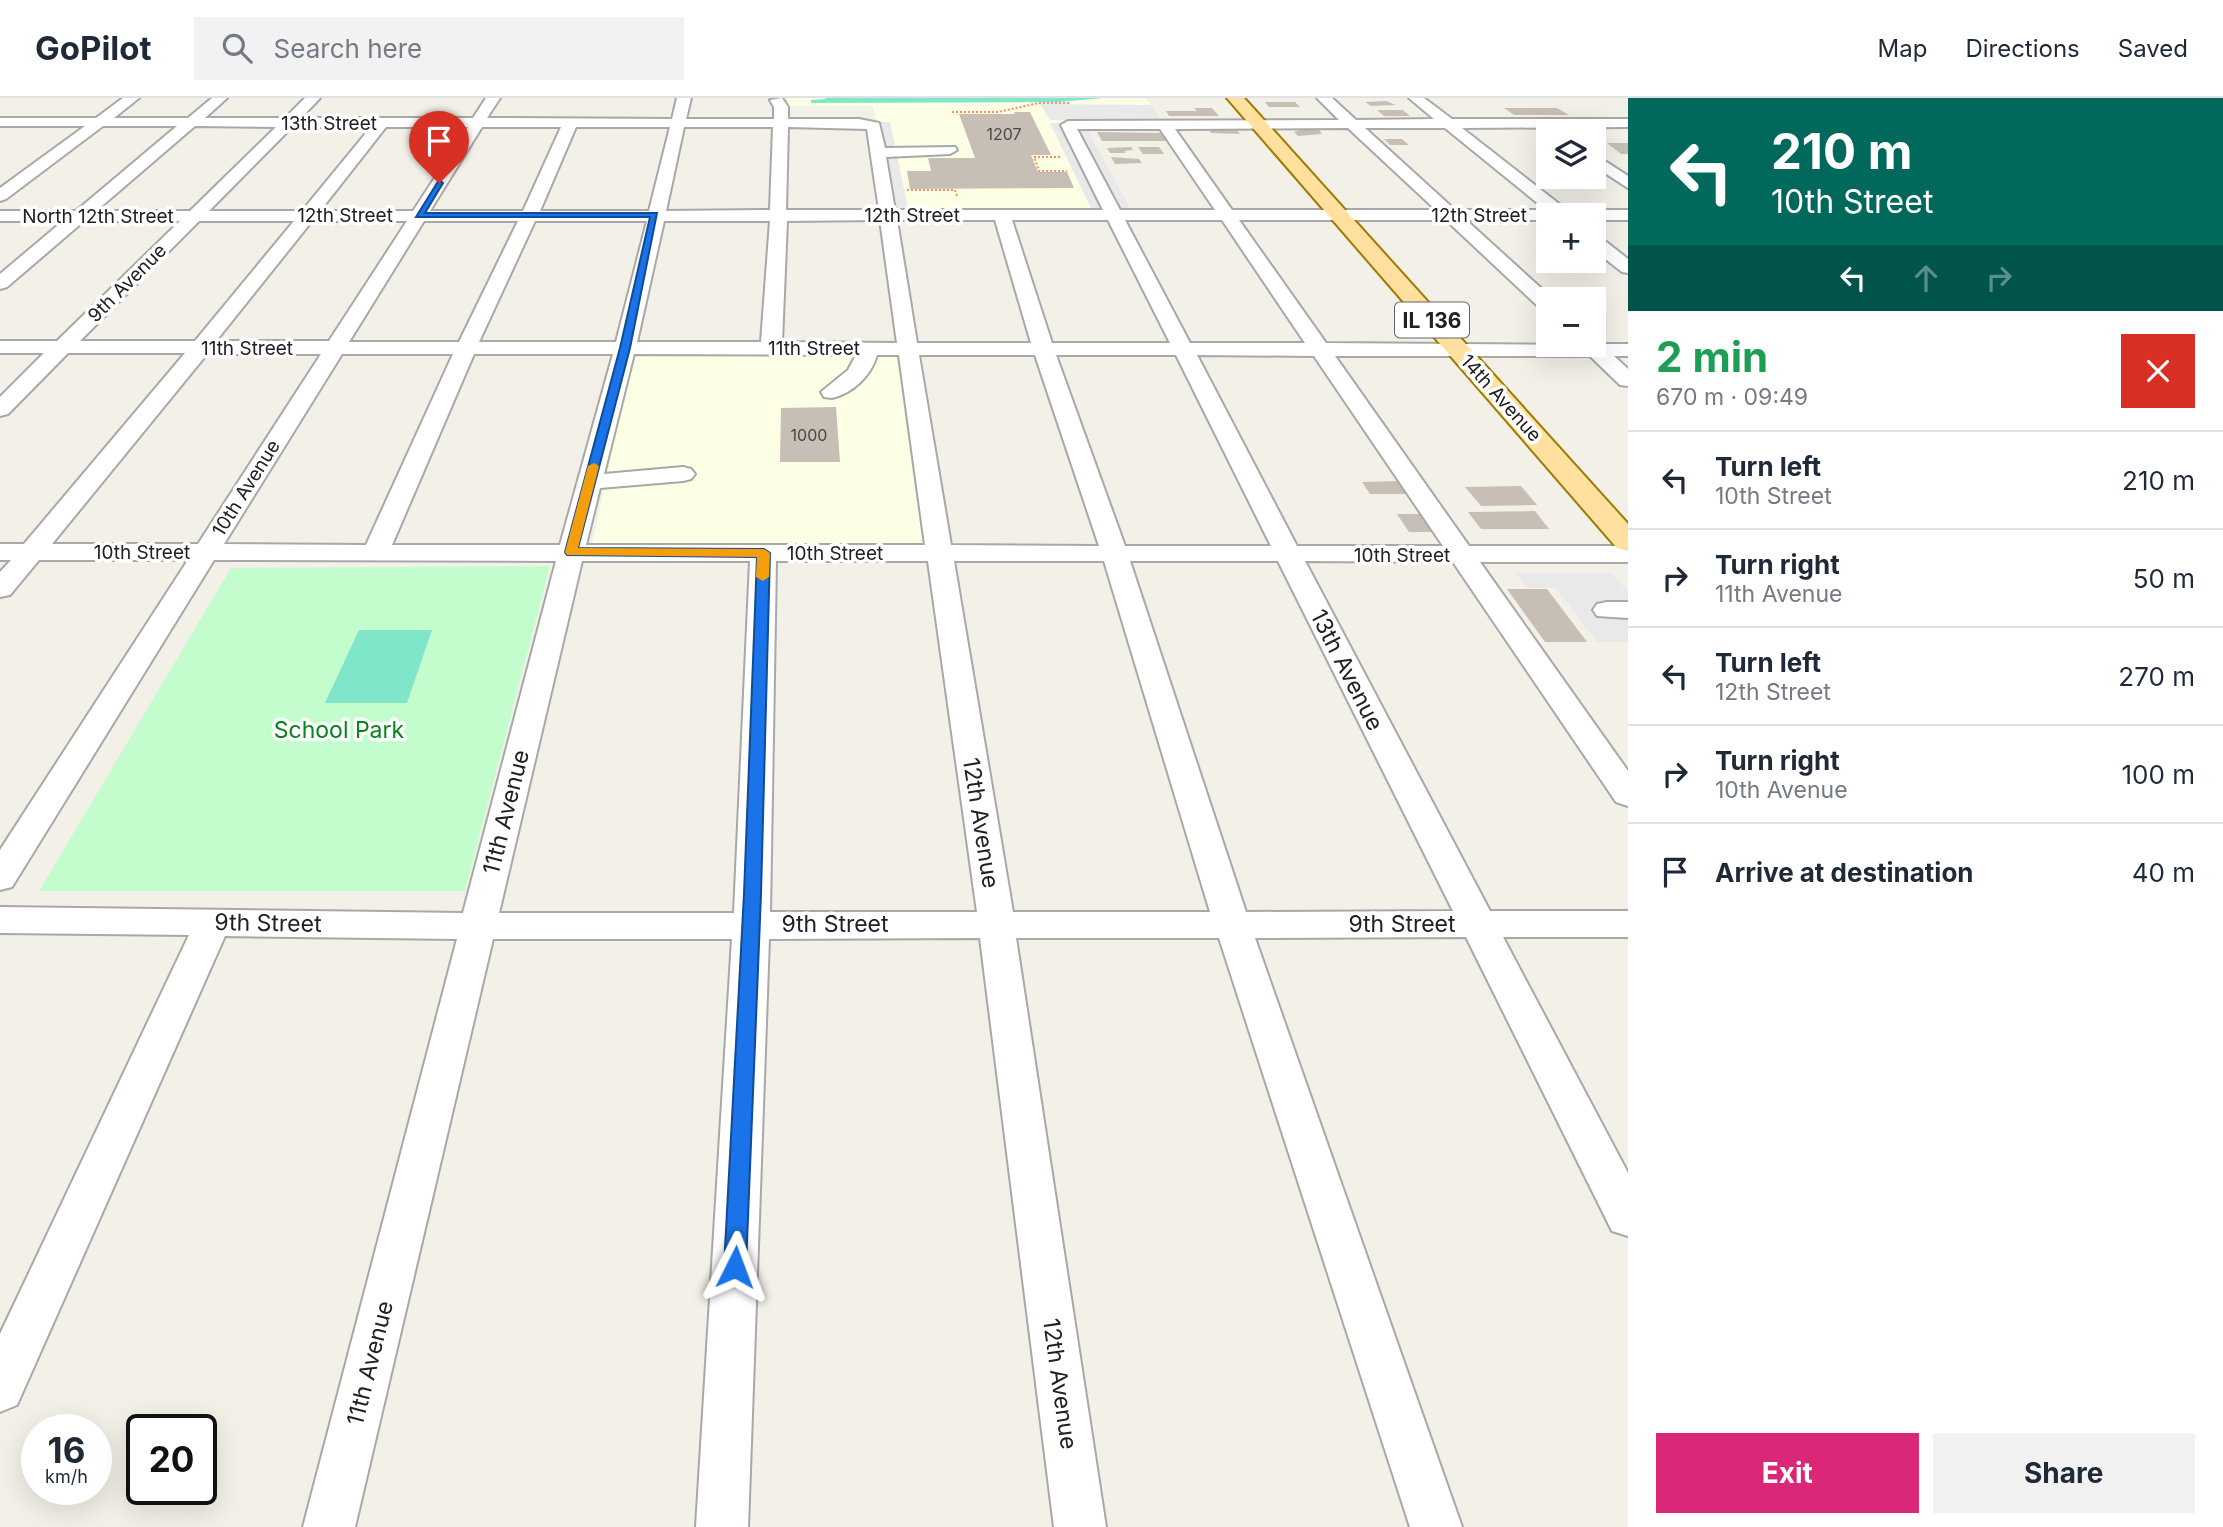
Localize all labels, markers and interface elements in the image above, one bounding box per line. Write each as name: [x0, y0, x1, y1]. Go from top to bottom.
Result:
search box: [194, 17, 684, 80]
text: GoPilot: [35, 28, 152, 68]
icon: search: [218, 29, 256, 67]
text: Search here: [274, 33, 422, 64]
text: Map: [1878, 34, 1927, 63]
text: Directions: [1965, 34, 2080, 63]
text: Saved: [2118, 34, 2188, 63]
pin: [409, 111, 469, 183]
street label: 13th Street: [281, 112, 377, 135]
map controls: [1536, 119, 1606, 357]
button: layers: [1536, 119, 1606, 189]
icon: arrive: [420, 122, 458, 160]
text: 210 m: [1771, 122, 1912, 181]
house number: 1207: [986, 124, 1022, 144]
icon: left: [1656, 126, 1747, 217]
text: 10th Street: [1771, 182, 1933, 221]
button: +: [1536, 203, 1606, 273]
street label: 12th Street: [297, 204, 393, 227]
street label: 12th Street: [864, 204, 960, 227]
street label: 12th Street: [1431, 204, 1527, 227]
street label: North 12th Street: [22, 205, 174, 228]
street label: 9th Avenue: [83, 239, 171, 327]
icon: left: [1834, 259, 1872, 297]
icon: ahead: [1907, 259, 1945, 297]
icon: right: [1980, 259, 2018, 297]
button: −: [1536, 287, 1606, 357]
road number: IL 136: [1395, 302, 1469, 338]
text: 2 min: [1656, 331, 1768, 382]
button: close: [2121, 334, 2195, 408]
street label: 11th Street: [201, 337, 293, 360]
street label: 11th Street: [768, 337, 860, 360]
street label: 14th Avenue: [1456, 350, 1546, 446]
text: 670 m · 09:49: [1656, 383, 1808, 411]
house number: 1000: [791, 425, 827, 445]
street label: 10th Avenue: [207, 435, 285, 541]
text: Turn left: [1715, 451, 1821, 482]
icon: left: [1656, 461, 1694, 499]
text: 210 m: [2122, 465, 2195, 496]
text: 10th Street: [1715, 482, 1832, 510]
street label: 10th Street: [94, 541, 190, 564]
street label: 10th Street: [787, 542, 883, 565]
street label: 10th Street: [1354, 544, 1450, 567]
text: Turn right: [1715, 549, 1840, 580]
icon: right: [1656, 559, 1694, 597]
text: 50 m: [2133, 563, 2195, 594]
text: 11th Avenue: [1715, 580, 1842, 608]
street label: 13th Avenue: [1305, 605, 1389, 735]
text: Turn left: [1715, 647, 1821, 678]
icon: left: [1656, 657, 1694, 695]
text: 270 m: [2118, 661, 2195, 692]
text: 12th Street: [1715, 678, 1831, 706]
park label: School Park: [274, 716, 405, 744]
text: Turn right: [1715, 745, 1840, 776]
street label: 11th Avenue: [477, 747, 535, 877]
icon: right: [1656, 755, 1694, 793]
street label: 12th Avenue: [957, 756, 1005, 890]
text: 100 m: [2122, 759, 2195, 790]
text: 10th Avenue: [1715, 776, 1848, 804]
icon: arrive: [1656, 853, 1694, 891]
text: Arrive at destination: [1715, 857, 1974, 888]
text: 40 m: [2132, 857, 2195, 888]
street label: 9th Street: [214, 908, 322, 938]
street label: 9th Street: [781, 910, 889, 938]
street label: 9th Street: [1348, 910, 1456, 938]
position arrow: [698, 1230, 772, 1304]
street label: 11th Avenue: [341, 1298, 399, 1428]
street label: 12th Avenue: [1037, 1317, 1083, 1451]
speed limit sign: 20: [126, 1414, 217, 1505]
text: 16: [48, 1429, 85, 1471]
button: Exit: [1656, 1433, 1919, 1513]
button: Share: [1933, 1433, 2195, 1513]
text: km/h: [45, 1466, 88, 1487]

